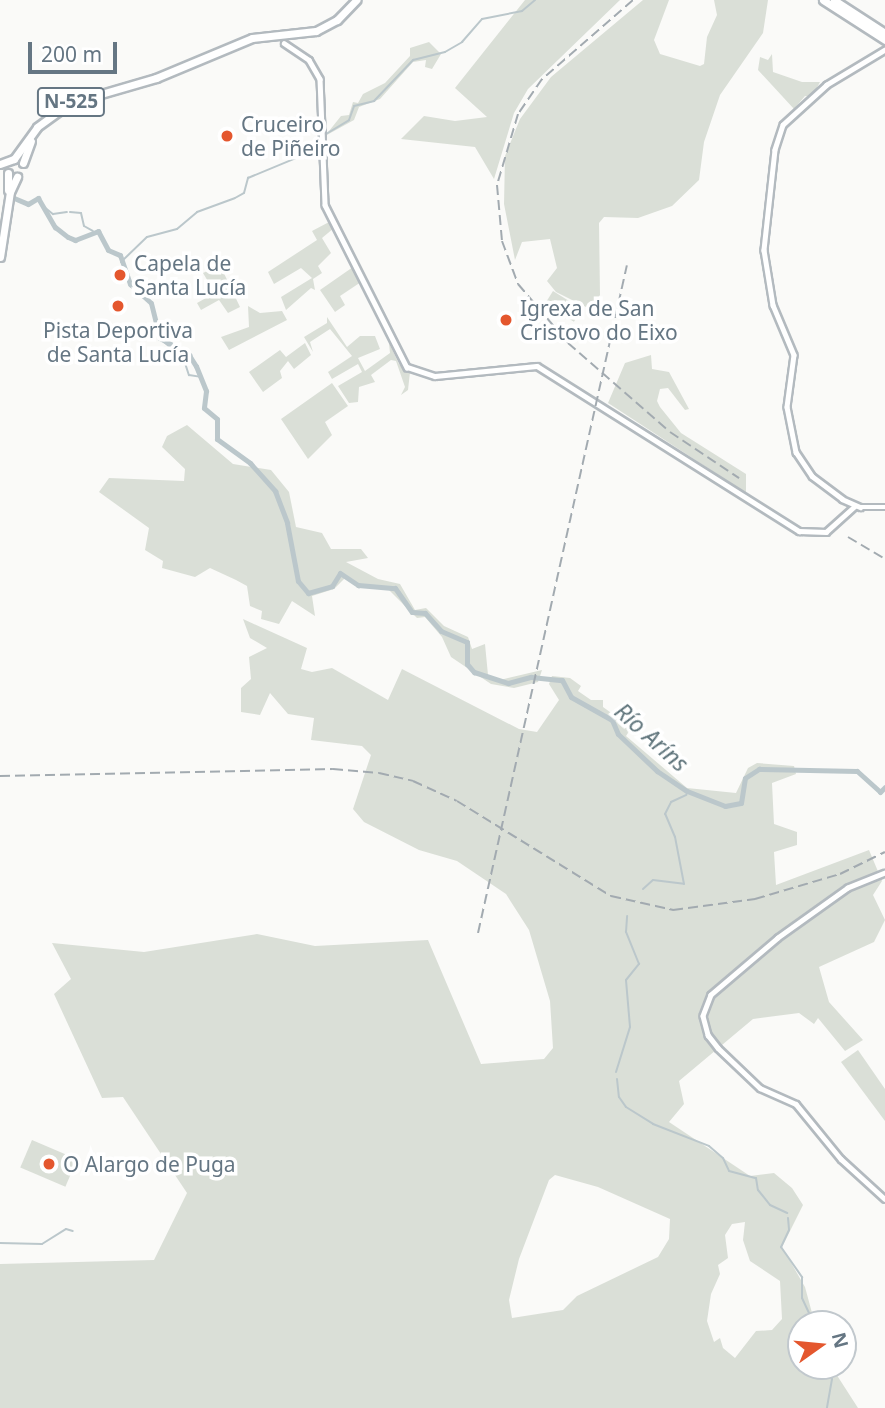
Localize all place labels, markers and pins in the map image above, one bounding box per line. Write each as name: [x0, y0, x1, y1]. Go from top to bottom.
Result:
place label: Cruceiro de Piñeiro: [241, 111, 341, 161]
marker: Cruceiro de Piñeiro: [219, 128, 235, 144]
place label: Capela de Santa Lucía: [134, 250, 246, 300]
marker: Capela de Santa Lucía: [112, 267, 128, 283]
place label: Igrexa de San Cristovo do Eixo: [520, 295, 678, 345]
marker: Pista Deportiva de Santa Lucía: [110, 298, 126, 314]
marker: Igrexa de San Cristovo do Eixo: [498, 312, 514, 328]
place label: Pista Deportiva de Santa Lucía: [43, 317, 193, 367]
place label: O Alargo de Puga: [63, 1151, 236, 1177]
marker: O Alargo de Puga: [41, 1156, 57, 1172]

